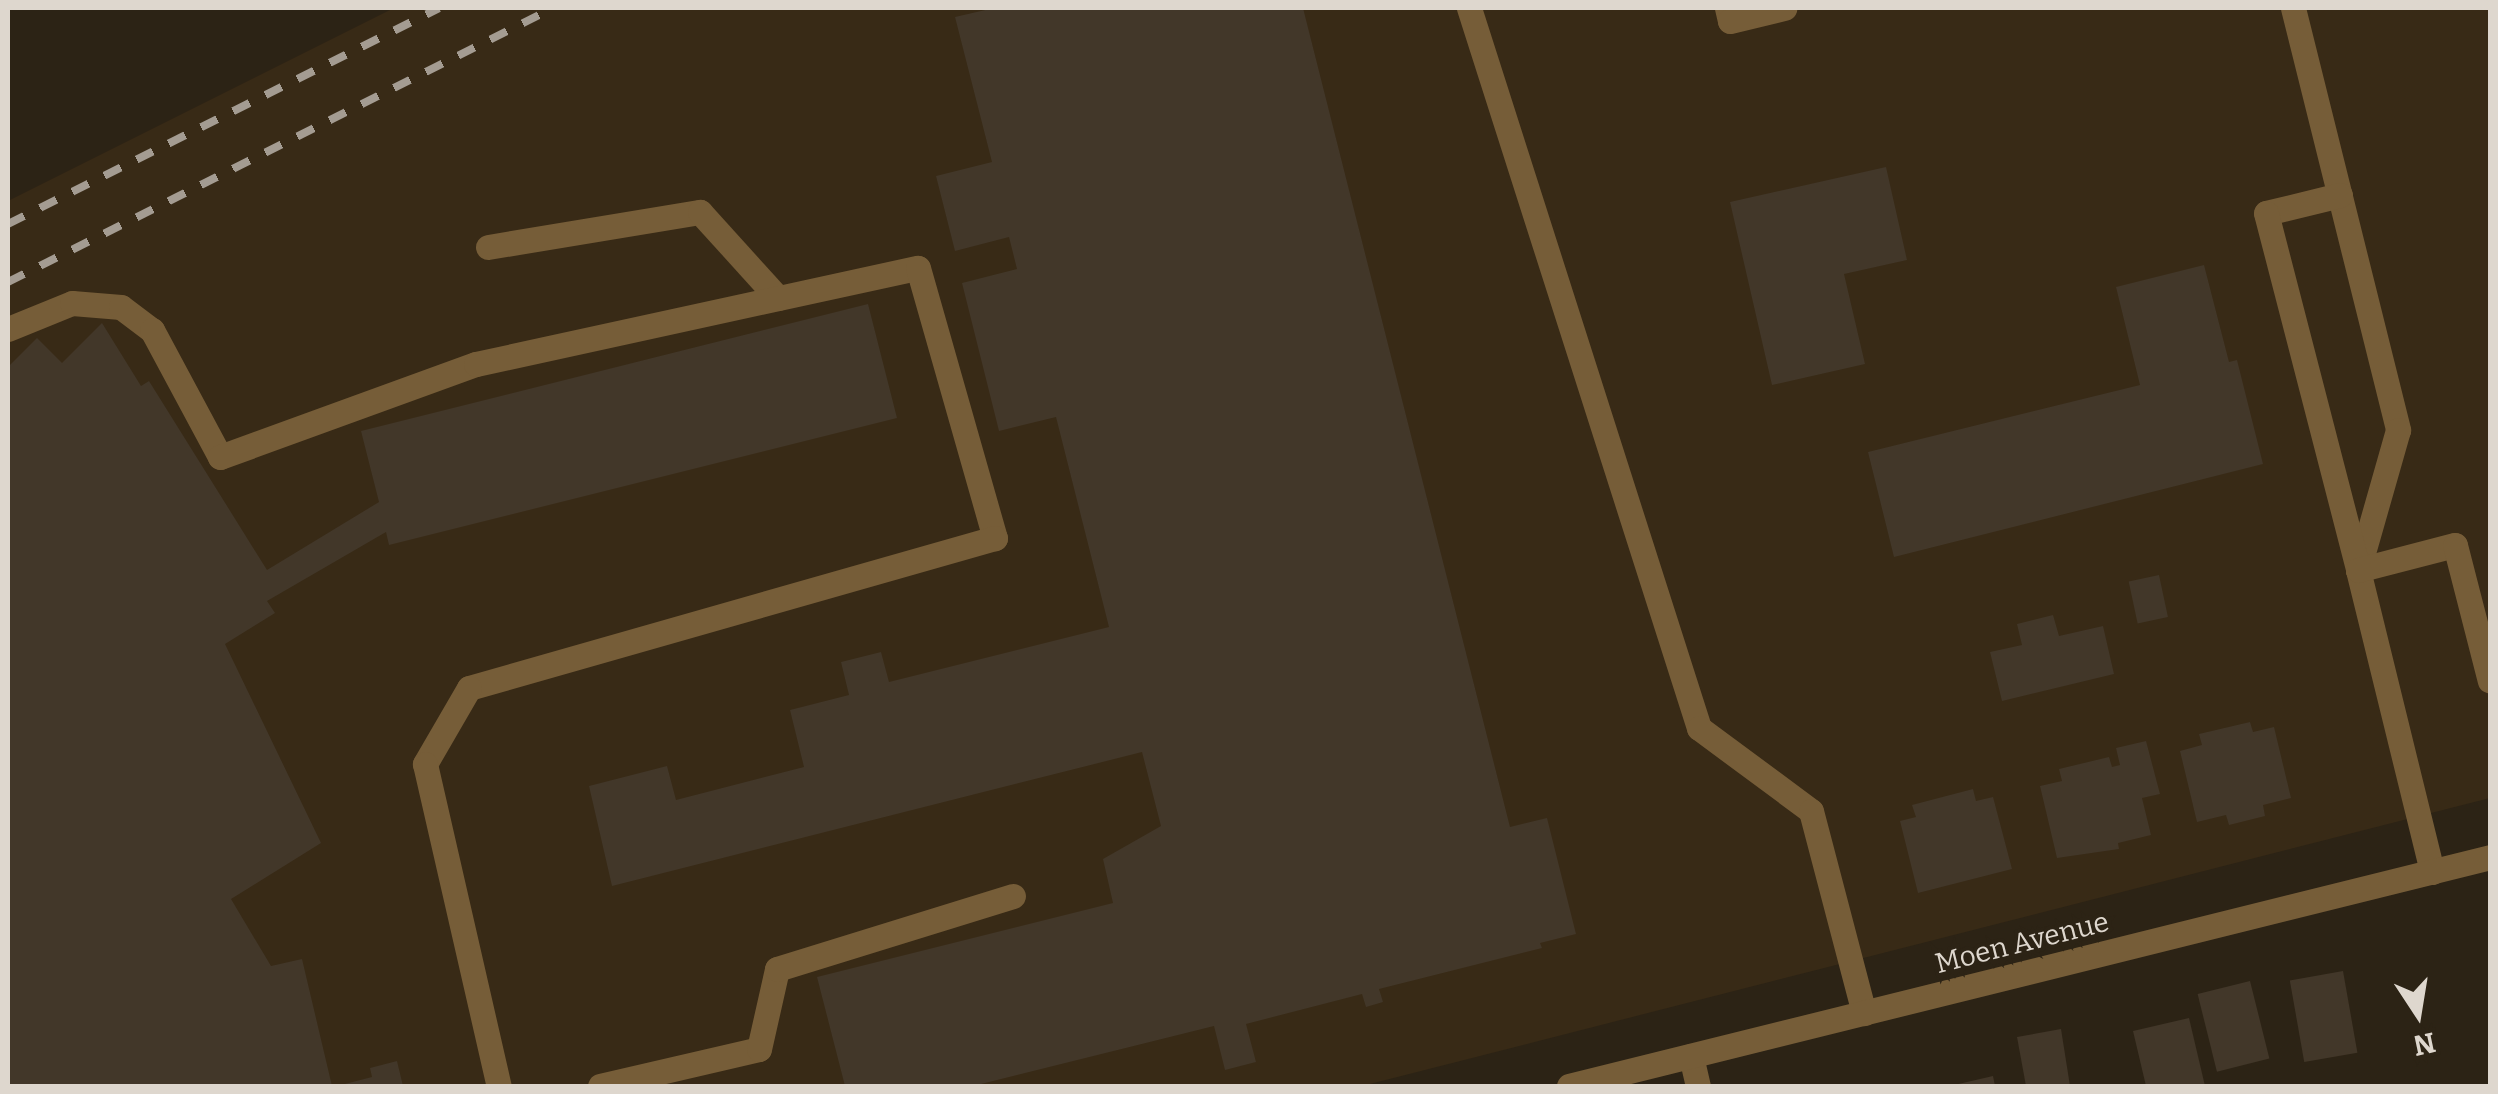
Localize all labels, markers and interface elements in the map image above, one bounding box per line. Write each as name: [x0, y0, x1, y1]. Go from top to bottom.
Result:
street label: Moen Avenue: [1932, 905, 2112, 981]
north arrow: [2368, 964, 2468, 1064]
text: N: [2410, 1025, 2438, 1062]

